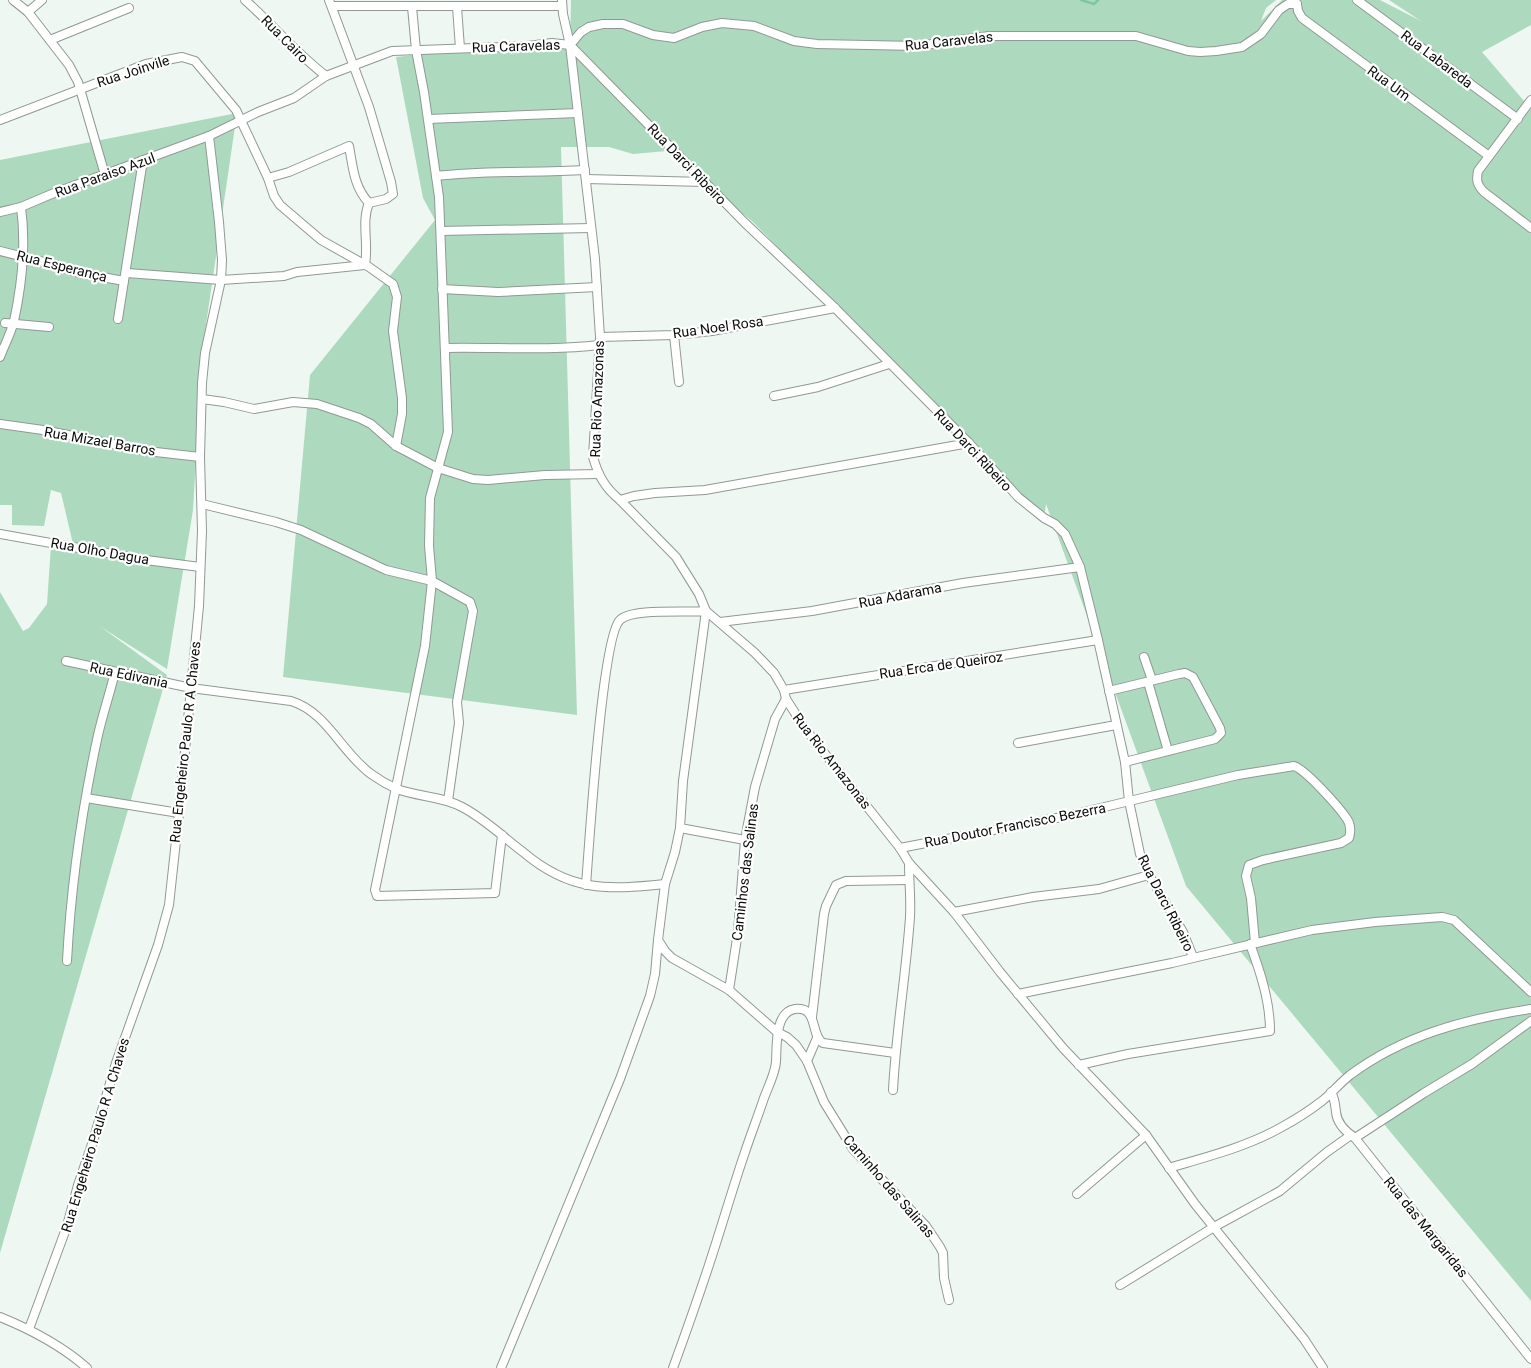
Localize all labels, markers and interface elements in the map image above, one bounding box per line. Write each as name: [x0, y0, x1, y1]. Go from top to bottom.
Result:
street label: Rua Cairo: [258, 12, 312, 66]
street label: Rua Labareda: [1398, 27, 1476, 91]
street label: Rua Caravelas: [904, 28, 994, 54]
street label: Rua Caravelas: [471, 36, 561, 56]
street label: Rua Joinvile: [95, 52, 171, 90]
street label: Rua Um: [1365, 62, 1413, 104]
street label: Rua Darci Ribeiro: [644, 120, 730, 208]
street label: Rua Paraiso Azul: [53, 149, 157, 201]
street label: Rua Esperança: [15, 247, 109, 285]
street label: Rua Noel Rosa: [672, 313, 764, 341]
street label: Rua Rio Amazonas: [587, 340, 607, 458]
street label: Rua Darci Ribeiro: [931, 406, 1015, 494]
street label: Rua Mizael Barros: [43, 423, 157, 459]
street label: Rua Olho Dagua: [50, 534, 150, 568]
street label: Rua Adarama: [857, 579, 943, 611]
street label: Rua Engeheiro Paulo R A Chaves: [166, 641, 204, 843]
street label: Rua Erca de Queiroz: [878, 648, 1004, 682]
street label: Rua Edivania: [88, 659, 170, 691]
street label: Rua Rio Amazonas: [790, 710, 874, 812]
street label: Rua Doutor Francisco Bezerra: [923, 800, 1107, 850]
street label: Caminhos das Salinas: [729, 803, 761, 941]
street label: Rua Darci Ribeiro: [1135, 852, 1197, 954]
street label: Rua Engeheiro Paulo R A Chaves: [58, 1036, 132, 1234]
street label: Caminho das Salinas: [840, 1131, 938, 1241]
street label: Rua das Margaridas: [1381, 1174, 1471, 1280]

